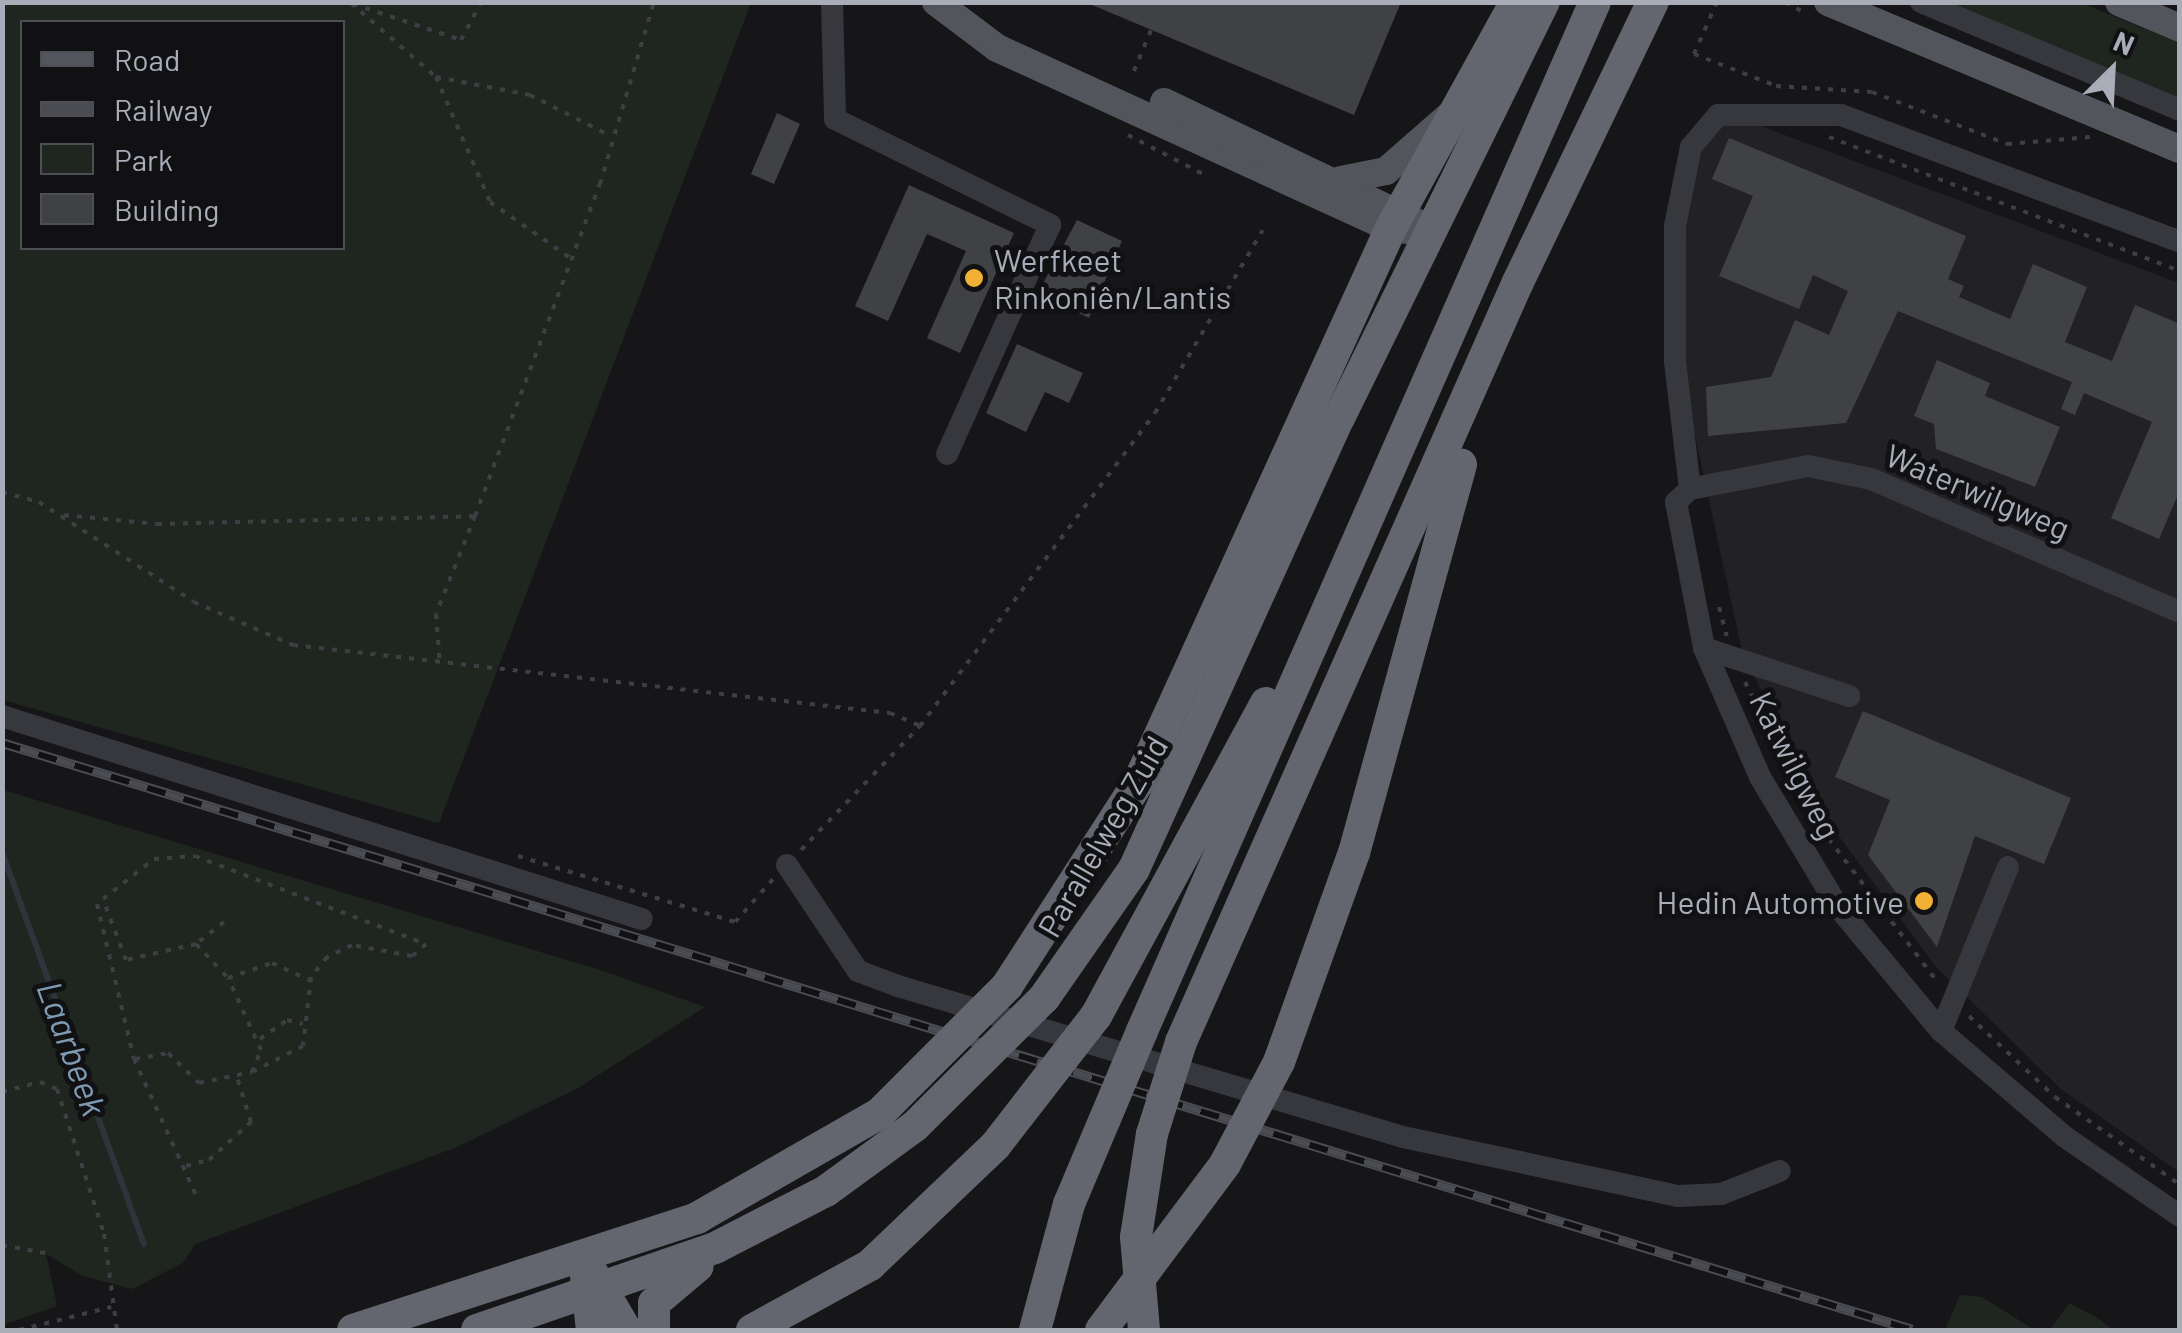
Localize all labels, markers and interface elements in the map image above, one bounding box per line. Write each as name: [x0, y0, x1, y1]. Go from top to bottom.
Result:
legend: [20, 20, 345, 250]
north arrow: [2062, 20, 2162, 120]
text: N: [2109, 23, 2140, 62]
text: Road: [114, 41, 180, 77]
text: Railway: [114, 91, 213, 127]
text: Park: [114, 141, 173, 177]
text: Building: [114, 191, 219, 227]
place label: Werfkeet Rinkoniên/Lantis: [994, 241, 1231, 316]
marker: Werfkeet Rinkoniên/Lantis: [963, 267, 985, 289]
street label: Waterwilgweg: [1880, 435, 2076, 547]
street label: Katwilgweg: [1743, 685, 1849, 845]
street label: Parallelweg Zuid: [1029, 729, 1175, 943]
place label: Hedin Automotive: [1657, 882, 1904, 920]
marker: Hedin Automotive: [1913, 890, 1935, 912]
water label: Laarbeek: [29, 975, 117, 1121]

